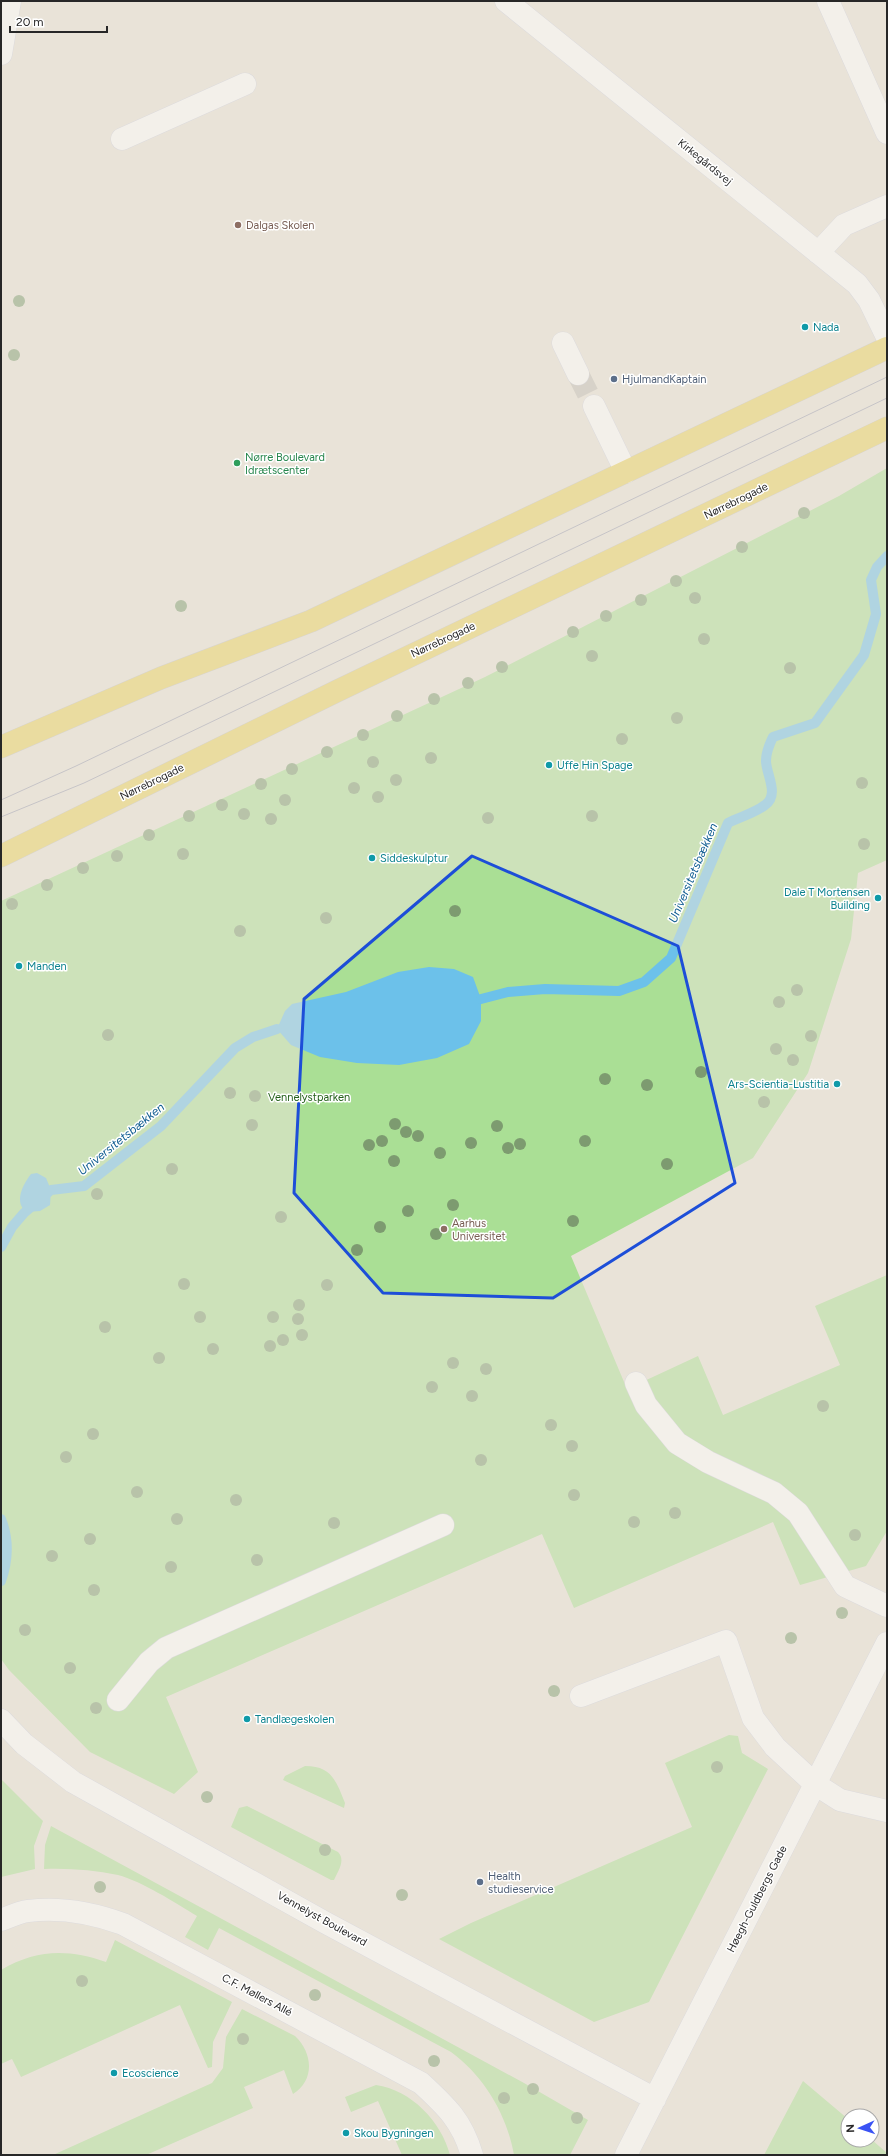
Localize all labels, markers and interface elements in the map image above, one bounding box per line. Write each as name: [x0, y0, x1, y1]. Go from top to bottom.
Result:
scale bar: [10, 8, 107, 34]
text: 20 m: [16, 15, 44, 29]
street label: Kirkegårdsvej: [675, 136, 735, 188]
place label: Dalgas Skolen: [246, 219, 314, 232]
marker: Dalgas Skolen: [233, 220, 243, 230]
place label: Nada: [813, 321, 839, 334]
marker: Nada: [800, 322, 810, 332]
place label: HjulmandKaptain: [622, 373, 707, 386]
marker: HjulmandKaptain: [609, 374, 619, 384]
place label: Nørre Boulevard Idrætscenter: [245, 451, 325, 477]
marker: Nørre Boulevard Idrætscenter: [232, 458, 242, 468]
street label: Nørrebrogade: [702, 480, 770, 522]
street label: Nørrebrogade: [409, 619, 477, 661]
place label: Uffe Hin Spage: [557, 759, 633, 772]
marker: Uffe Hin Spage: [544, 760, 554, 770]
street label: Nørrebrogade: [118, 761, 186, 803]
water label: Universitetsbækken: [666, 821, 720, 925]
place label: Siddeskulptur: [380, 852, 448, 865]
marker: Siddeskulptur: [367, 853, 377, 863]
place label: Dale T Mortensen Building: [784, 886, 870, 912]
marker: Dale T Mortensen Building: [873, 893, 883, 903]
place label: Manden: [27, 960, 67, 973]
marker: Manden: [14, 961, 24, 971]
place label: Ars-Scientia-Lustitia: [728, 1078, 829, 1091]
marker: Ars-Scientia-Lustitia: [832, 1079, 842, 1089]
park label: Vennelystparken: [268, 1091, 350, 1104]
water label: Universitetsbækken: [75, 1100, 167, 1178]
place label: Aarhus Universitet: [452, 1217, 506, 1243]
marker: Aarhus Universitet: [439, 1224, 449, 1234]
place label: Tandlægeskolen: [255, 1713, 334, 1726]
marker: Tandlægeskolen: [242, 1714, 252, 1724]
street label: Høegh-Guldbergs Gade: [724, 1843, 790, 1955]
place label: Health studieservice: [488, 1870, 554, 1896]
marker: Health studieservice: [475, 1877, 485, 1887]
street label: Vennelyst Boulevard: [275, 1889, 369, 1949]
street label: C.F. Møllers Allé: [220, 1971, 294, 2019]
place label: Ecoscience: [122, 2067, 179, 2080]
marker: Ecoscience: [109, 2068, 119, 2078]
north arrow: [840, 2108, 880, 2148]
text: N: [844, 2124, 857, 2133]
place label: Skou Bygningen: [354, 2127, 433, 2140]
marker: Skou Bygningen: [341, 2128, 351, 2138]

